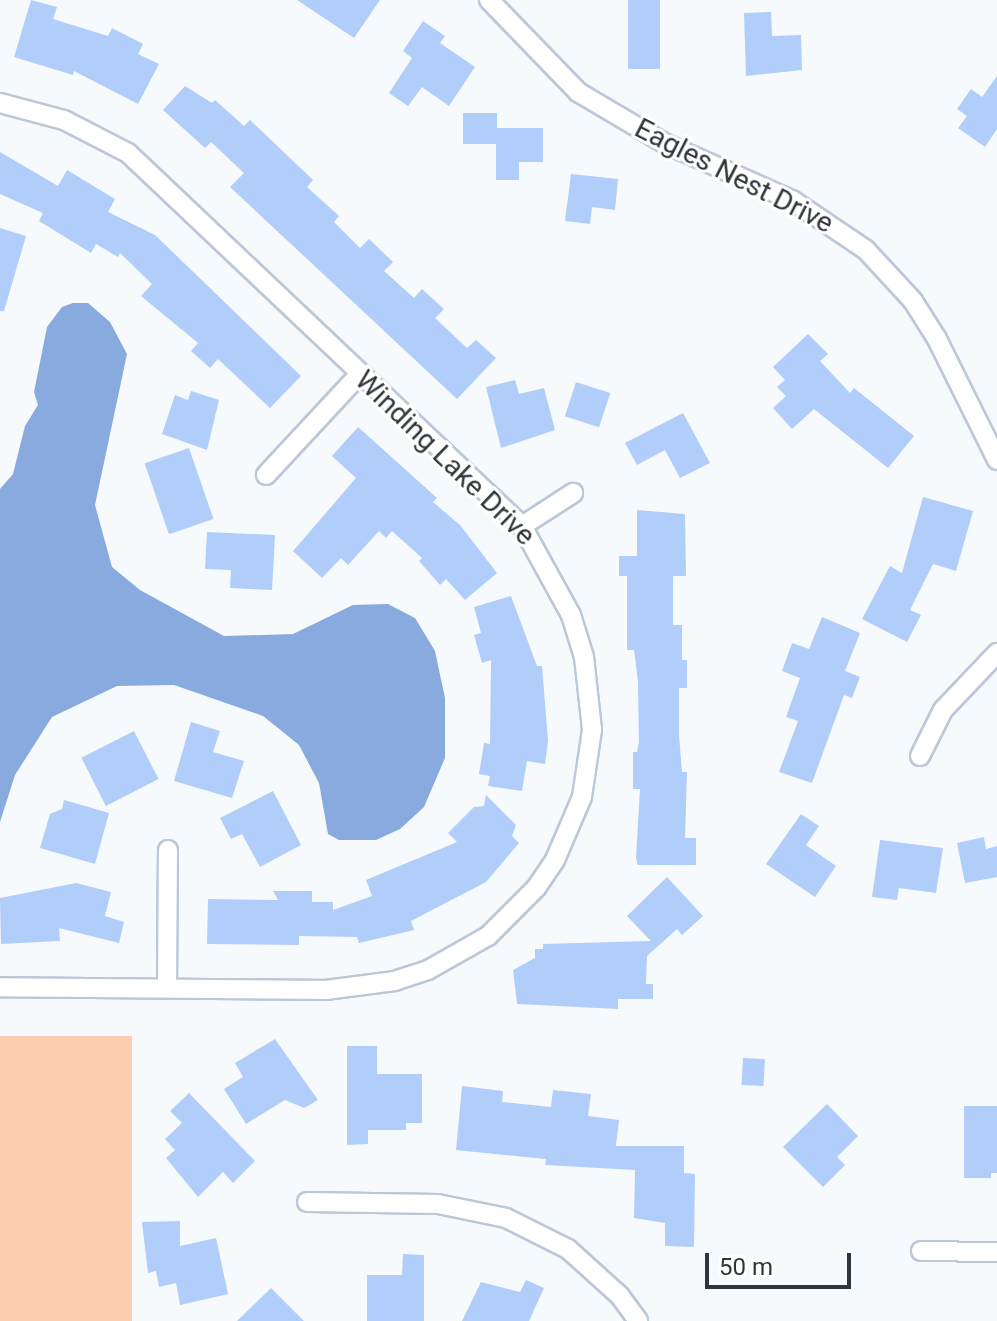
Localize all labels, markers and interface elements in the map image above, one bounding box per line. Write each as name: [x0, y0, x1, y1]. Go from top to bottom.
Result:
street label: Eagles Nest Drive: [629, 112, 839, 240]
street label: Winding Lake Drive: [348, 364, 542, 552]
scale bar: [709, 1237, 855, 1287]
text: 50 m: [719, 1253, 773, 1281]

